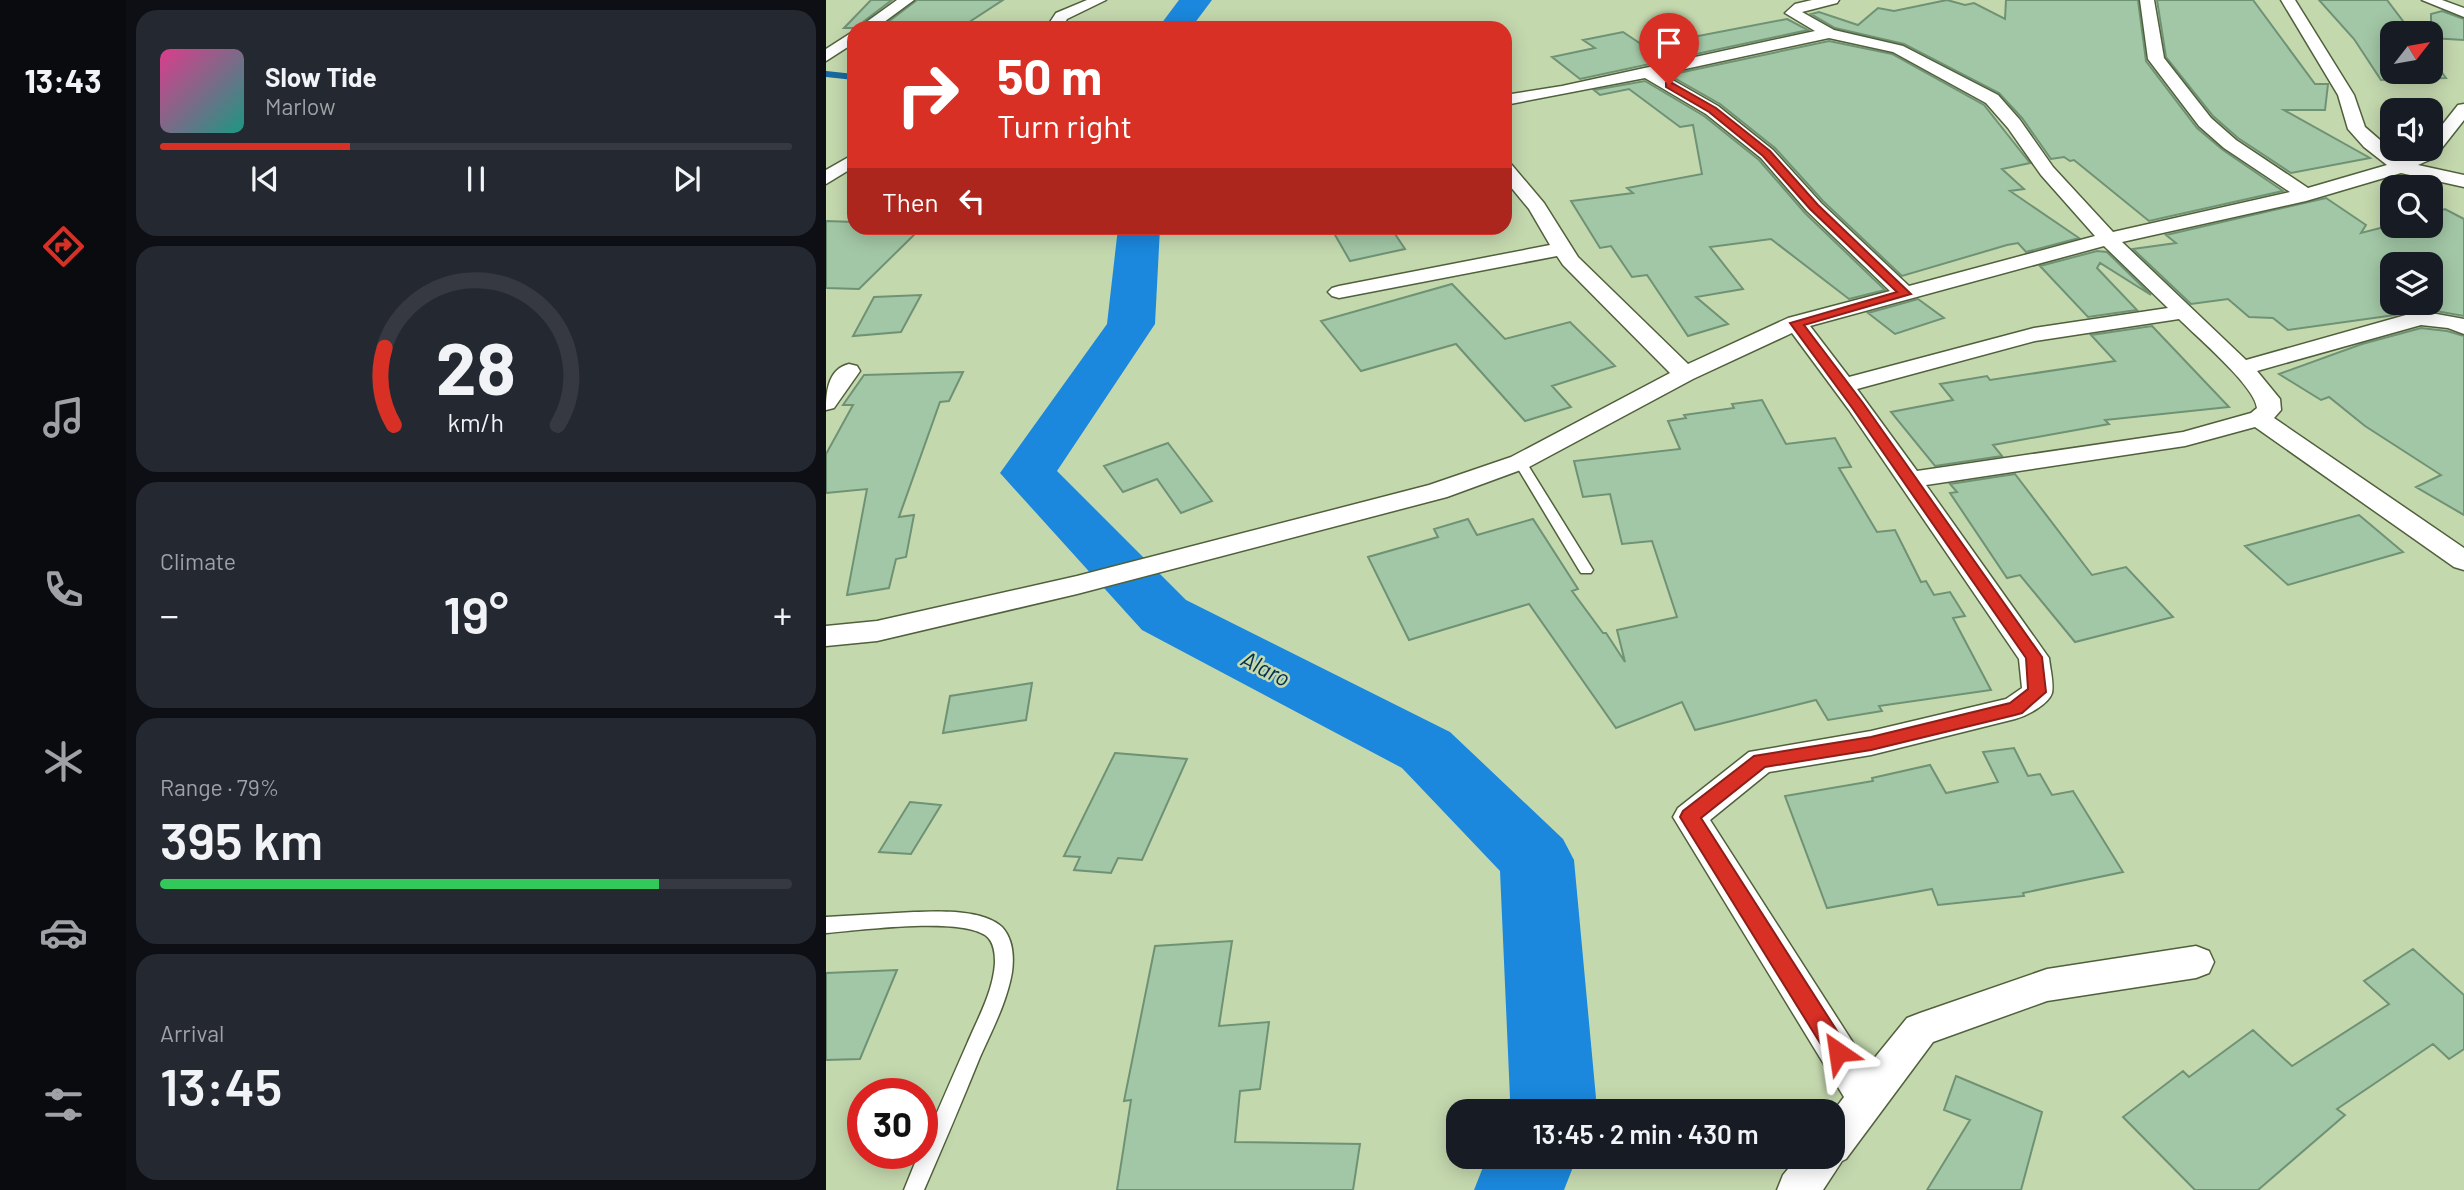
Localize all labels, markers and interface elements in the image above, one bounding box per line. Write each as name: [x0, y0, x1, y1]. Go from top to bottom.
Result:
pin: [1639, 13, 1699, 85]
north arrow: [2380, 21, 2443, 84]
map controls: [2380, 21, 2443, 315]
icon: arrive: [1650, 24, 1688, 62]
text: 50 m: [997, 46, 1102, 105]
icon: right: [882, 49, 973, 140]
text: 13:43: [25, 61, 101, 99]
text: Slow Tide: [265, 61, 377, 92]
text: Marlow: [265, 92, 336, 120]
button: sound: [2380, 98, 2443, 161]
text: Turn right: [997, 106, 1132, 144]
icon: previous: [246, 160, 284, 198]
icon: pause: [457, 160, 495, 198]
icon: next: [668, 160, 706, 198]
button: search: [2380, 175, 2443, 238]
icon: left: [953, 182, 991, 220]
text: Then: [882, 186, 939, 217]
icon: directions: [39, 222, 88, 271]
button: layers: [2380, 252, 2443, 315]
text: 28: [436, 322, 516, 410]
icon: music: [39, 393, 88, 442]
text: km/h: [448, 407, 504, 437]
text: Climate: [160, 547, 236, 575]
icon: phone: [39, 565, 88, 614]
text: 19°: [443, 582, 509, 644]
text: −: [160, 591, 179, 637]
text: +: [773, 591, 792, 637]
water label: Alaro: [1237, 644, 1295, 692]
icon: climate: [39, 737, 88, 786]
text: Range · 79%: [160, 773, 279, 801]
text: 395 km: [160, 808, 323, 870]
icon: car: [39, 908, 88, 957]
position arrow: [1801, 1015, 1875, 1089]
text: Arrival: [160, 1019, 224, 1047]
text: 13:45: [160, 1054, 282, 1116]
speed limit sign: 30: [847, 1078, 938, 1169]
icon: filters: [39, 1080, 88, 1129]
text: 13:45 · 2 min · 430 m: [1532, 1118, 1759, 1149]

